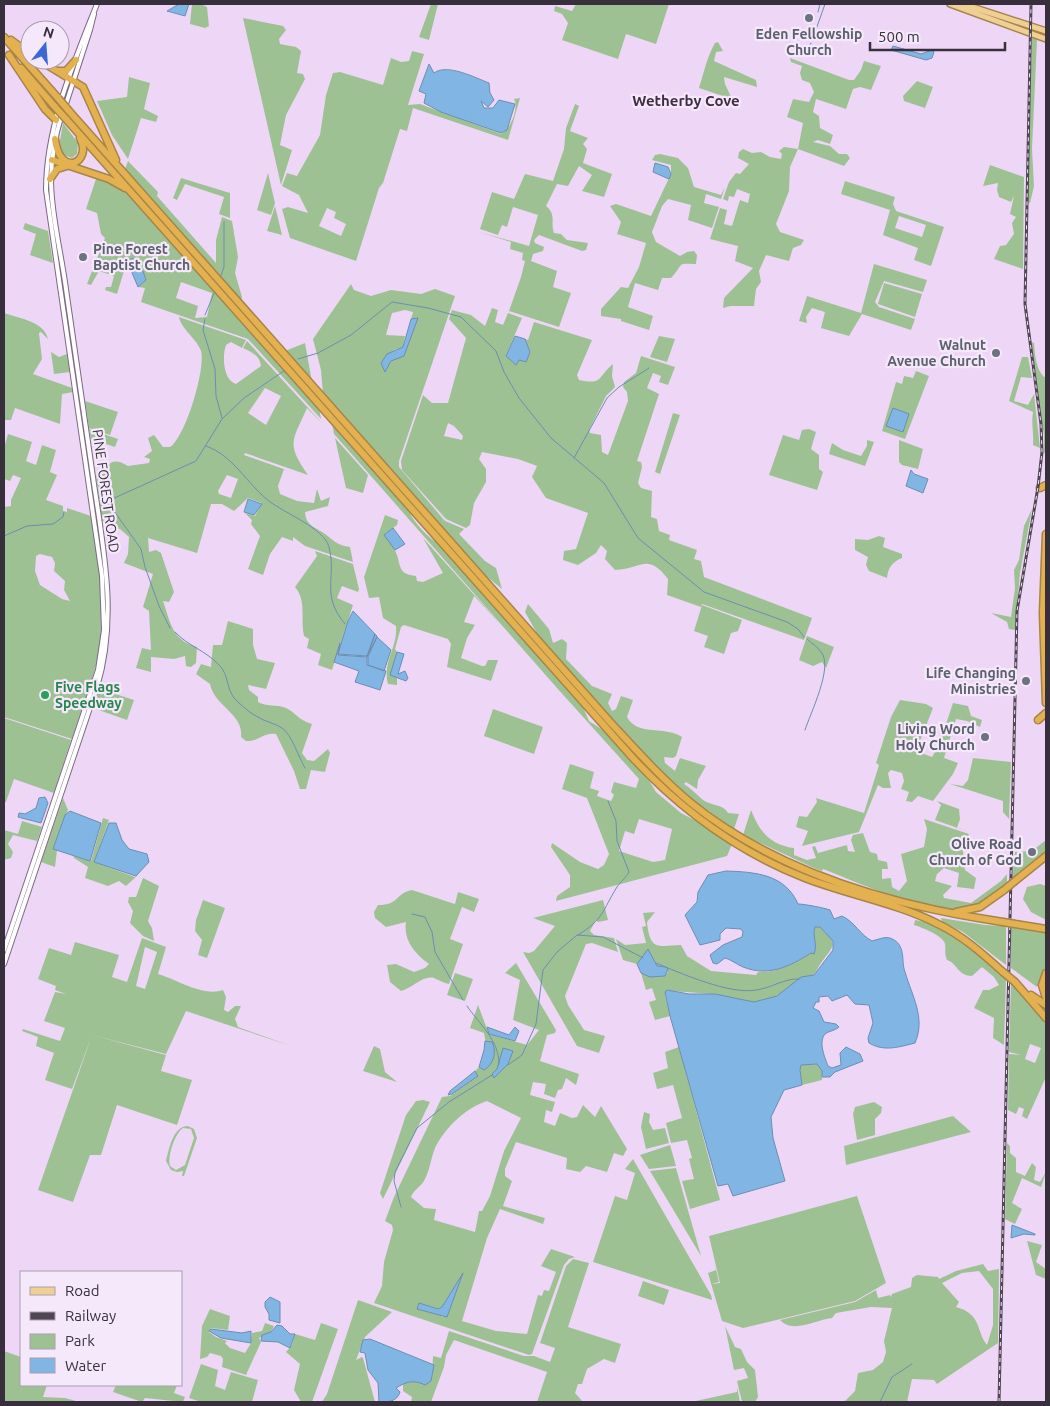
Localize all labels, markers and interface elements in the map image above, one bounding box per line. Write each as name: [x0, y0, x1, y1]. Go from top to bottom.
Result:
marker: Eden Fellowship Church: [803, 12, 815, 24]
north arrow: [20, 20, 70, 70]
scale bar: [870, 20, 1005, 52]
text: N: [41, 23, 56, 42]
place label: Eden Fellowship Church: [756, 26, 862, 58]
text: 500 m: [878, 28, 920, 45]
district label: Wetherby Cove: [632, 92, 740, 109]
place label: Pine Forest Baptist Church: [93, 241, 190, 273]
marker: Pine Forest Baptist Church: [77, 251, 89, 263]
place label: Walnut Avenue Church: [887, 337, 986, 369]
marker: Walnut Avenue Church: [990, 347, 1002, 359]
street label: PINE FOREST ROAD: [89, 428, 123, 554]
place label: Life Changing Ministries: [926, 665, 1016, 697]
marker: Life Changing Ministries: [1020, 675, 1032, 687]
place label: Five Flags Speedway: [55, 679, 122, 711]
marker: Five Flags Speedway: [39, 689, 51, 701]
place label: Living Word Holy Church: [896, 721, 975, 753]
marker: Living Word Holy Church: [979, 731, 991, 743]
place label: Olive Road Church of God: [929, 836, 1022, 868]
marker: Olive Road Church of God: [1026, 846, 1038, 858]
legend: [20, 1271, 182, 1386]
text: Road: [65, 1282, 100, 1299]
text: Railway: [65, 1307, 116, 1324]
text: Park: [65, 1332, 95, 1349]
text: Water: [65, 1357, 106, 1374]

